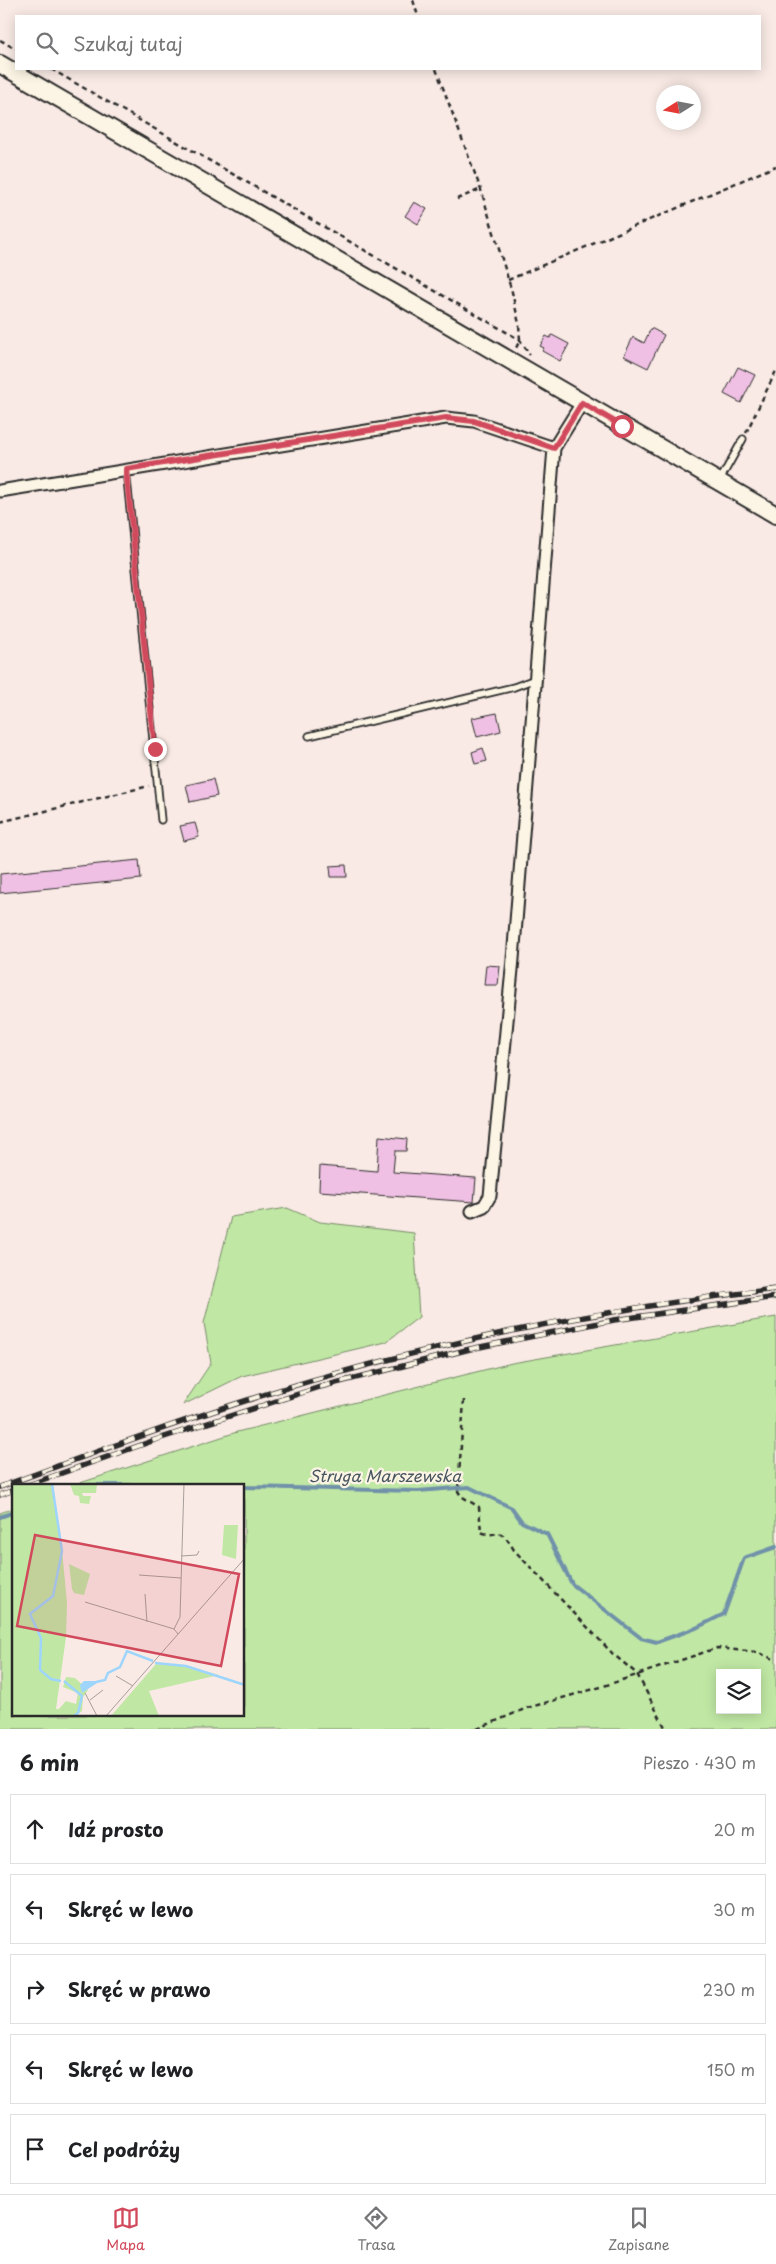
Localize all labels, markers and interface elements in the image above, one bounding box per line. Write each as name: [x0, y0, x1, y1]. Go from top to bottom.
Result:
search box: [15, 15, 761, 70]
icon: search: [33, 29, 61, 57]
text: Szukaj tutaj: [73, 29, 183, 57]
north arrow: [656, 85, 701, 130]
route start: [611, 415, 634, 438]
route end: [144, 738, 167, 761]
water label: Struga Marszewska: [309, 1463, 462, 1487]
inset map: [12, 1484, 245, 1716]
map controls: [716, 1669, 761, 1714]
button: layers: [716, 1669, 761, 1714]
text: 6 min: [20, 1746, 79, 1778]
text: Pieszo · 430 m: [643, 1750, 756, 1774]
icon: ahead: [21, 1815, 49, 1843]
text: Idź prosto: [68, 1815, 164, 1843]
text: 20 m: [714, 1817, 755, 1841]
icon: left: [21, 1895, 49, 1923]
text: Skręć w lewo: [68, 1895, 193, 1923]
text: 30 m: [713, 1897, 755, 1921]
icon: right: [21, 1975, 49, 2003]
text: Skręć w prawo: [68, 1975, 211, 2003]
text: 230 m: [703, 1977, 755, 2001]
icon: left: [21, 2055, 49, 2083]
text: Skręć w lewo: [68, 2055, 193, 2083]
text: 150 m: [707, 2057, 755, 2081]
icon: arrive: [21, 2135, 49, 2163]
text: Cel podróży: [68, 2135, 180, 2163]
tab: Mapa: [106, 2204, 145, 2255]
tab: Trasa: [357, 2204, 395, 2255]
tab: Zapisane: [608, 2204, 670, 2255]

